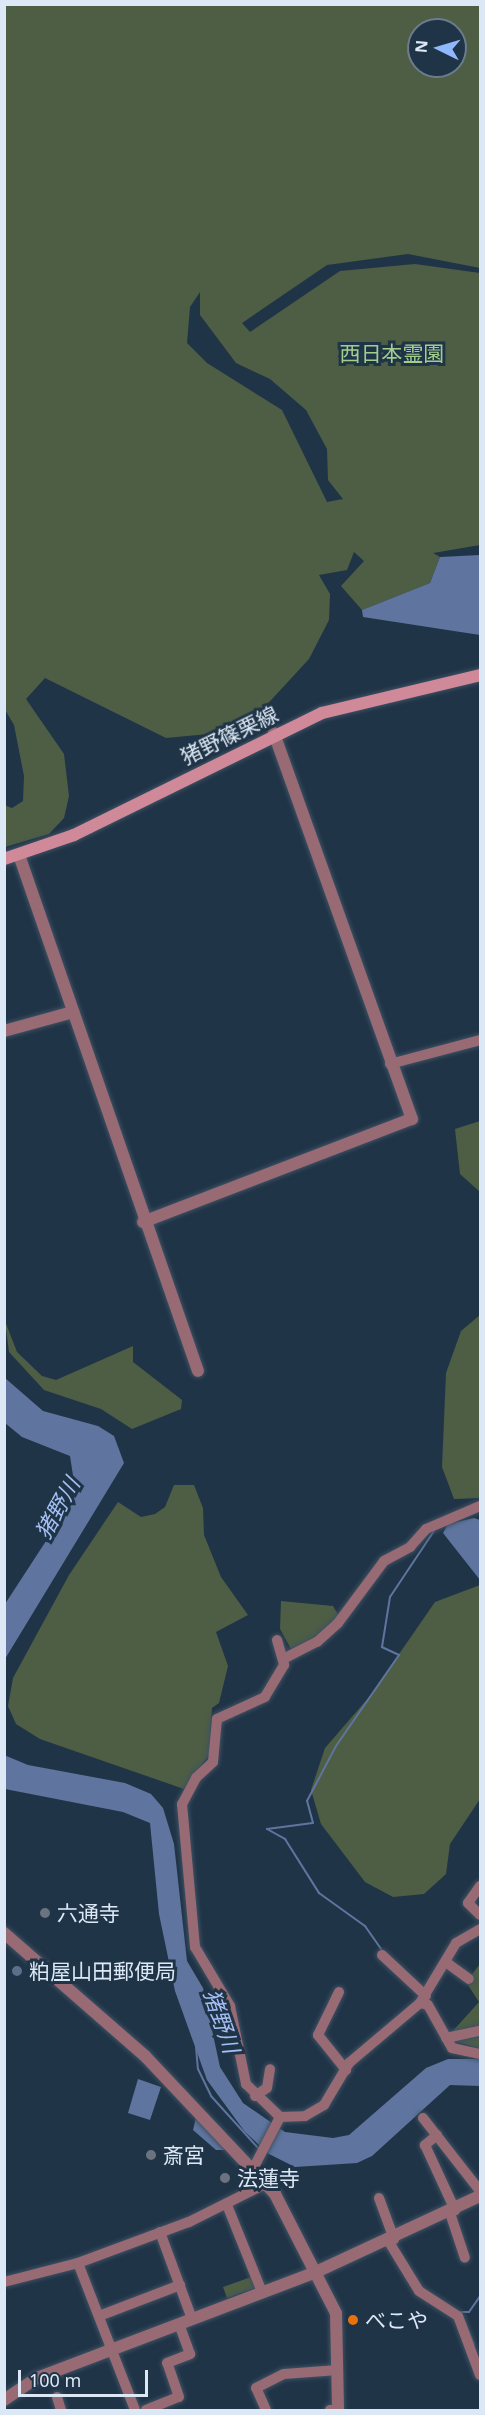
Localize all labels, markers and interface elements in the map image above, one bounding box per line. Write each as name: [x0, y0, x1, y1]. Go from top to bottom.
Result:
north arrow: [407, 18, 467, 78]
text: N: [410, 39, 433, 54]
park label: 西日本霊園: [340, 340, 444, 366]
street label: 猪野篠栗線: [176, 701, 282, 769]
water label: 猪野川: [29, 1473, 85, 1543]
place label: 六通寺: [57, 1900, 120, 1926]
marker: 六通寺: [38, 1906, 52, 1920]
place label: 粕屋山田郵便局: [29, 1958, 176, 1984]
marker: 粕屋山田郵便局: [10, 1964, 24, 1978]
water label: 猪野川: [199, 1986, 245, 2056]
place label: 斎宮: [163, 2142, 205, 2168]
marker: 斎宮: [144, 2148, 158, 2162]
place label: 法蓮寺: [237, 2165, 300, 2191]
marker: 法蓮寺: [218, 2171, 232, 2185]
place label: べこや: [365, 2307, 428, 2333]
marker: べこや: [346, 2313, 360, 2327]
scale bar: [21, 2358, 152, 2396]
text: 100 m: [29, 2368, 81, 2392]

